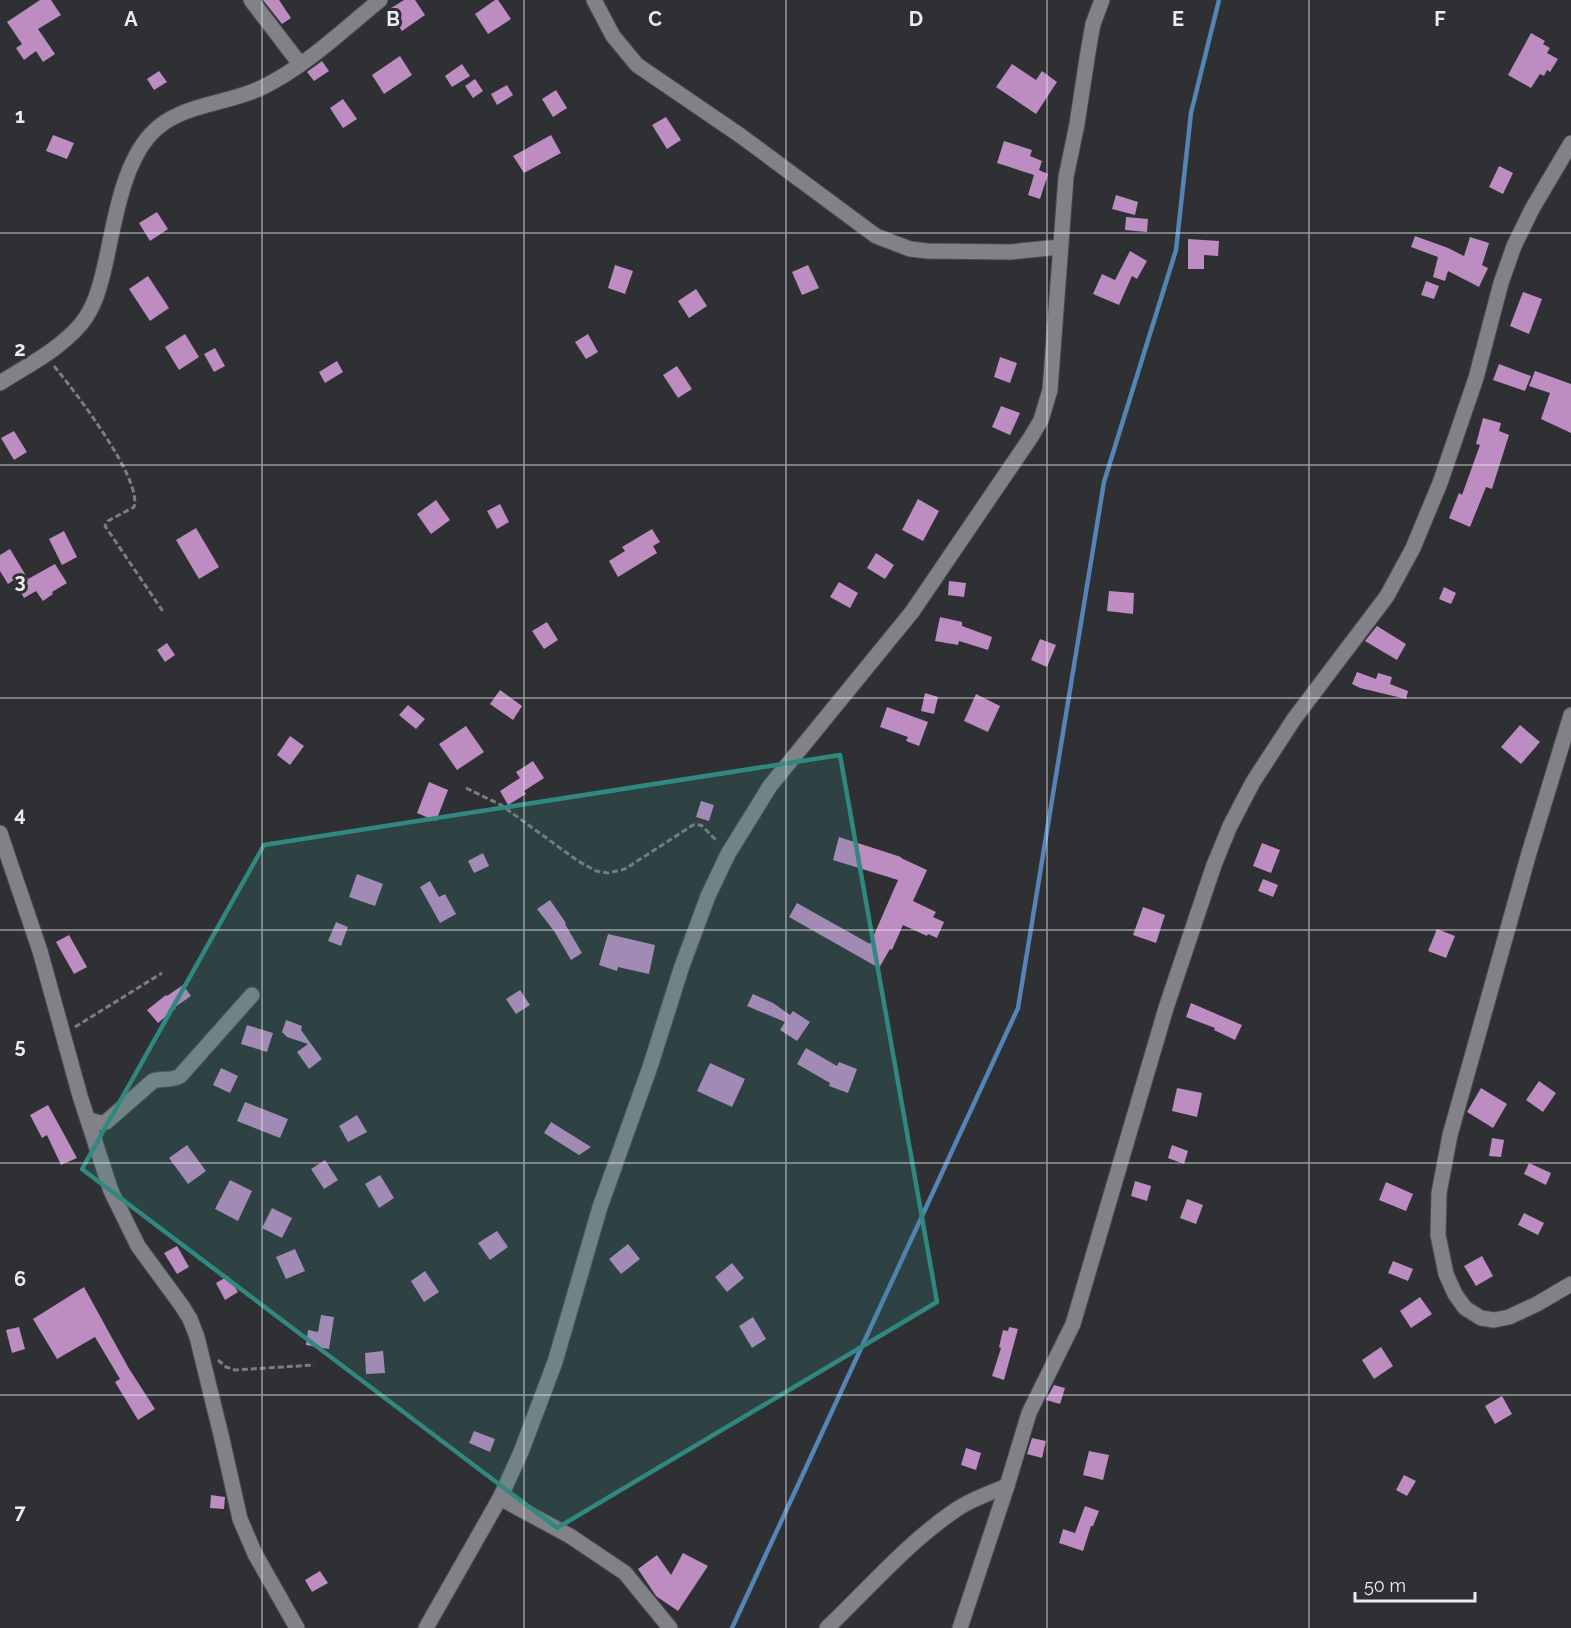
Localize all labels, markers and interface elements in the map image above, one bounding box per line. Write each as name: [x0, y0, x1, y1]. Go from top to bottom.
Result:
text: A: [124, 7, 138, 31]
text: B: [386, 7, 400, 31]
text: C: [648, 7, 662, 31]
text: D: [909, 7, 923, 31]
text: E: [1172, 7, 1184, 31]
text: F: [1434, 7, 1446, 31]
text: 1: [15, 104, 25, 128]
text: 2: [14, 337, 26, 361]
text: 3: [14, 569, 26, 593]
text: 4: [14, 802, 26, 826]
text: 5: [14, 1034, 26, 1058]
text: 6: [14, 1267, 26, 1291]
text: 7: [14, 1500, 26, 1524]
scale bar: [1355, 1565, 1475, 1603]
text: 50 m: [1364, 1575, 1406, 1596]

